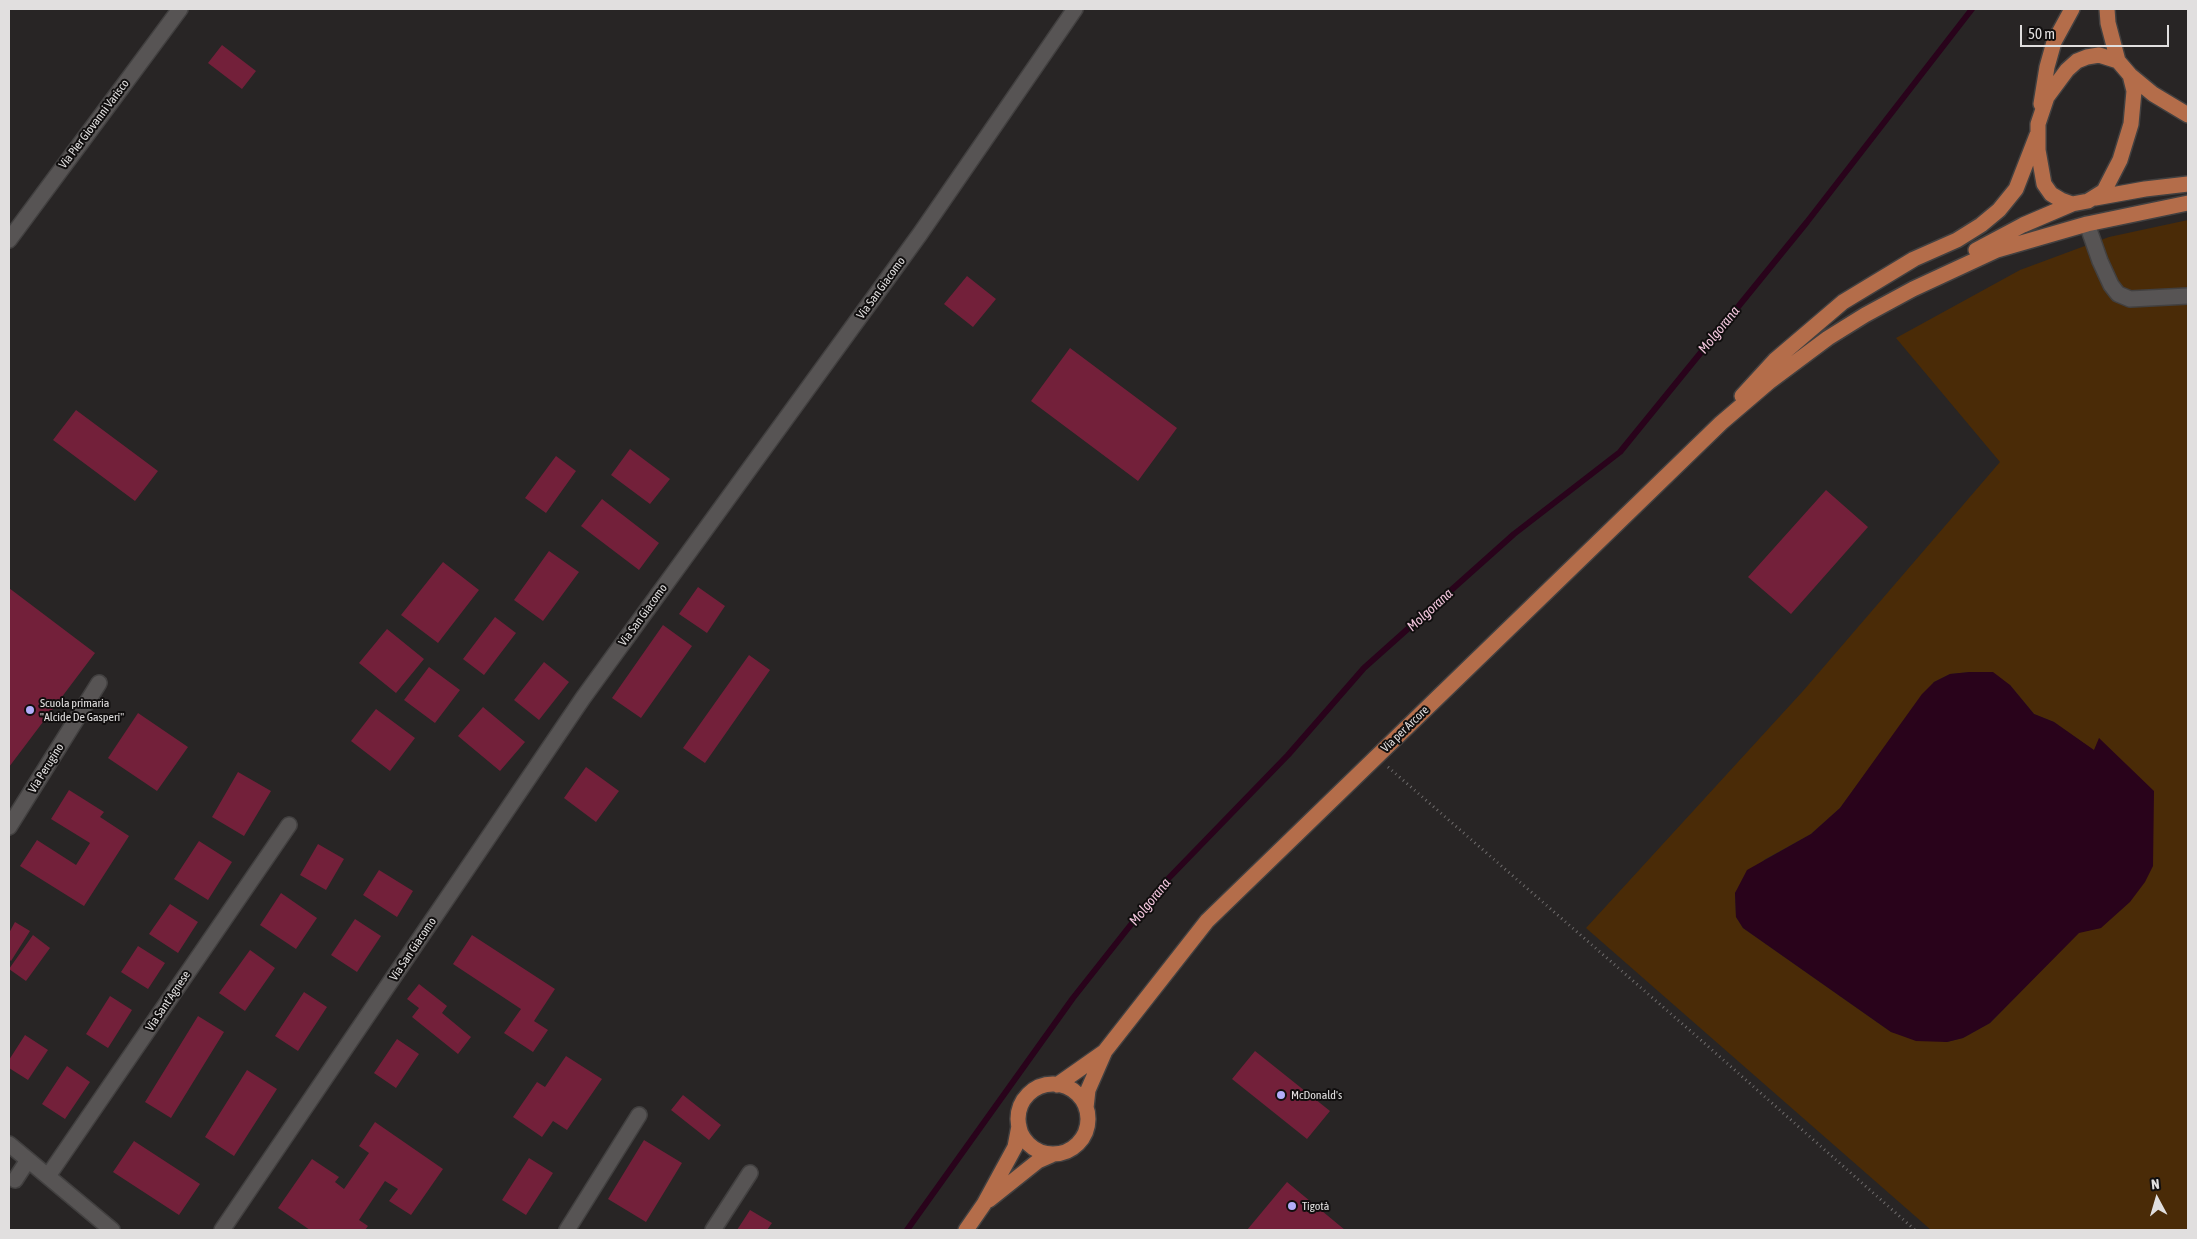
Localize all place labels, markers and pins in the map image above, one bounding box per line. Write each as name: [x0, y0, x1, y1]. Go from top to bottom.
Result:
place label: Scuola primaria "Alcide De Gasperi": [40, 696, 124, 724]
marker: Scuola primaria "Alcide De Gasperi": [24, 704, 36, 716]
place label: McDonald's: [1291, 1088, 1342, 1102]
marker: McDonald's: [1275, 1089, 1287, 1101]
place label: Tigotà: [1302, 1199, 1329, 1213]
marker: Tigotà: [1286, 1200, 1298, 1212]

